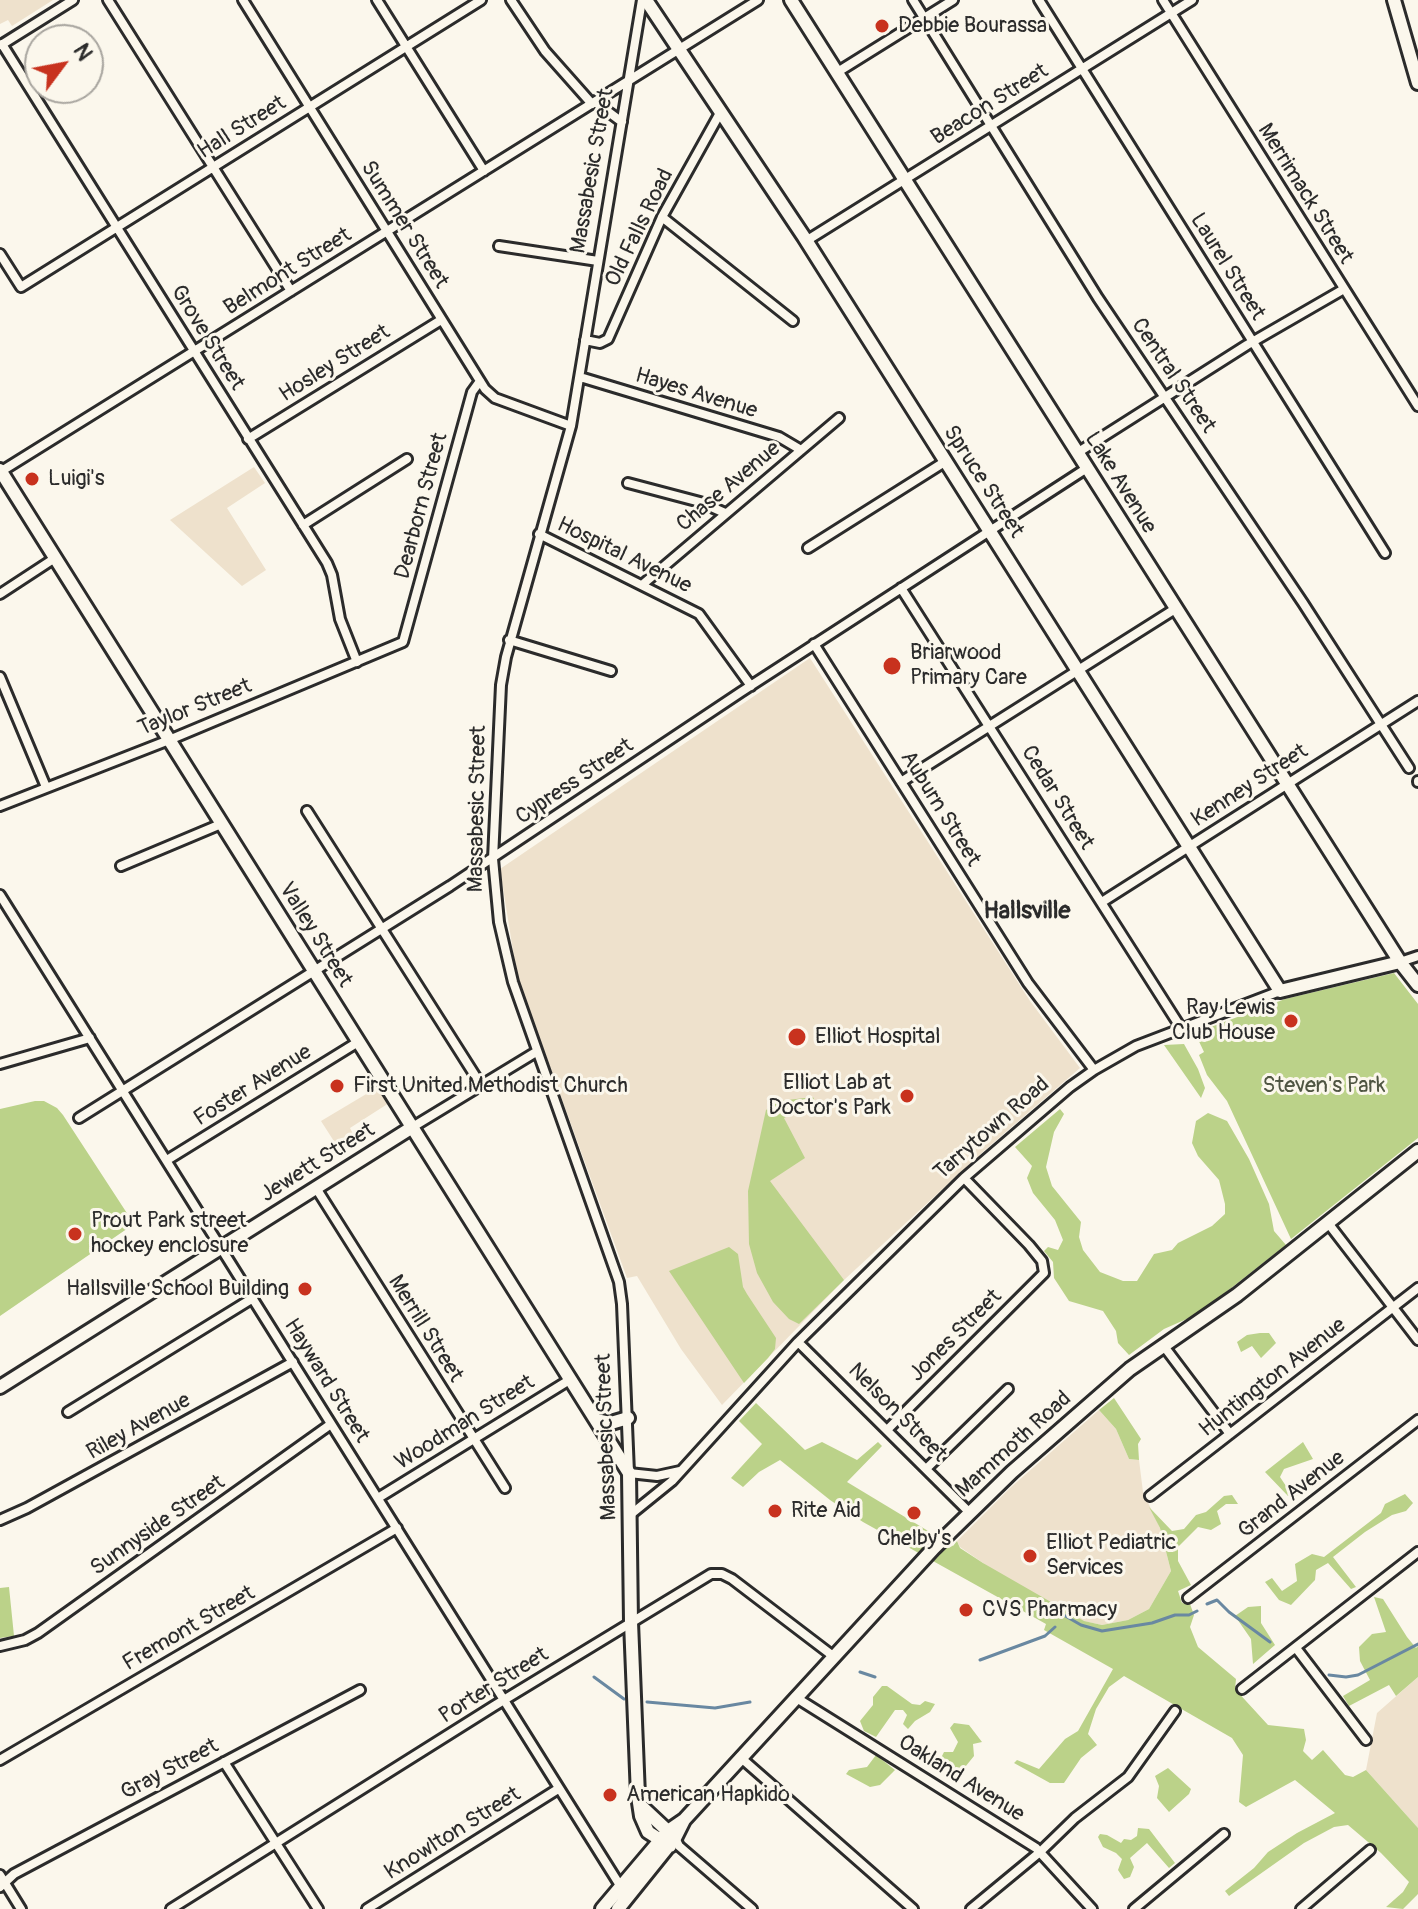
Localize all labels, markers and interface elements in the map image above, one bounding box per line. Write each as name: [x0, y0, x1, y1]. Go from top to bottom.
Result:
place label: Debbie Bourassa: [898, 13, 1047, 39]
marker: Debbie Bourassa: [873, 17, 891, 35]
north arrow: [24, 24, 104, 104]
text: N: [67, 39, 98, 66]
street label: Beacon Street: [927, 59, 1053, 151]
street label: Massabesic Street: [566, 86, 620, 256]
street label: Hall Street: [193, 91, 291, 165]
street label: Merrimack Street: [1251, 119, 1359, 269]
street label: Summer Street: [354, 156, 454, 294]
street label: Old Falls Road: [600, 165, 680, 291]
street label: Laurel Street: [1184, 209, 1270, 325]
street label: Belmont Street: [219, 222, 357, 322]
street label: Grove Street: [164, 281, 250, 395]
street label: Central Street: [1125, 314, 1221, 438]
street label: Hosley Street: [275, 320, 395, 408]
street label: Hayes Avenue: [632, 363, 760, 425]
street label: Spruce Street: [937, 421, 1029, 543]
street label: Lake Avenue: [1078, 427, 1162, 539]
street label: Dearborn Street: [390, 430, 454, 582]
street label: Chase Avenue: [672, 436, 786, 538]
place label: Luigi's: [48, 466, 105, 492]
marker: Luigi's: [23, 470, 41, 488]
street label: Hospital Avenue: [552, 512, 696, 600]
place label: Briarwood Primary Care: [910, 640, 1027, 692]
marker: Briarwood Primary Care: [881, 655, 903, 677]
street label: Taylor Street: [134, 673, 256, 743]
street label: Massabesic Street: [463, 725, 493, 893]
street label: Cypress Street: [511, 733, 639, 831]
street label: Kenney Street: [1187, 739, 1313, 833]
street label: Cedar Street: [1015, 741, 1099, 855]
street label: Auburn Street: [894, 746, 986, 872]
street label: Valley Street: [272, 878, 358, 992]
district label: Hallsville: [984, 898, 1070, 926]
place label: Ray Lewis Club House: [1172, 995, 1275, 1046]
marker: Ray Lewis Club House: [1282, 1012, 1300, 1030]
place label: Elliot Hospital: [815, 1024, 940, 1050]
marker: Elliot Hospital: [786, 1026, 808, 1048]
street label: Foster Avenue: [189, 1039, 317, 1133]
place label: Elliot Lab at Doctor's Park: [768, 1070, 891, 1122]
street label: Tarrytown Road: [929, 1072, 1055, 1186]
place label: First United Methodist Church: [353, 1073, 628, 1099]
park label: Steven's Park: [1263, 1073, 1385, 1099]
marker: First United Methodist Church: [328, 1077, 346, 1095]
marker: Elliot Lab at Doctor's Park: [898, 1087, 916, 1105]
street label: Jewett Street: [256, 1118, 380, 1208]
place label: Prout Park street hockey enclosure: [91, 1208, 248, 1260]
marker: Prout Park street hockey enclosure: [66, 1225, 84, 1243]
street label: Merrill Street: [382, 1271, 468, 1387]
place label: Hallsville School Building: [66, 1276, 289, 1302]
marker: Hallsville School Building: [296, 1280, 314, 1298]
street label: Jones Street: [904, 1284, 1008, 1388]
street label: Huntington Avenue: [1194, 1313, 1352, 1443]
street label: Hayward Street: [277, 1314, 375, 1448]
street label: Massabesic Street: [591, 1353, 623, 1521]
street label: Nelson Street: [842, 1358, 952, 1468]
street label: Woodman Street: [390, 1370, 540, 1476]
street label: Mammoth Road: [951, 1386, 1077, 1504]
street label: Riley Avenue: [83, 1388, 195, 1466]
street label: Grand Avenue: [1234, 1445, 1350, 1545]
street label: Sunnyside Street: [86, 1470, 230, 1582]
place label: Rite Aid: [791, 1498, 861, 1524]
marker: Rite Aid: [766, 1502, 784, 1520]
marker: Chelby's: [905, 1504, 923, 1522]
place label: Chelby's: [877, 1526, 951, 1552]
place label: Elliot Pediatric Services: [1046, 1530, 1176, 1582]
marker: Elliot Pediatric Services: [1021, 1547, 1039, 1565]
street label: Fremont Street: [118, 1581, 260, 1677]
place label: CVS Pharmacy: [982, 1597, 1117, 1623]
marker: CVS Pharmacy: [957, 1601, 975, 1619]
street label: Porter Street: [435, 1642, 553, 1730]
street label: Oakland Avenue: [893, 1730, 1029, 1828]
street label: Gray Street: [117, 1733, 223, 1807]
street label: Knowlton Street: [380, 1782, 526, 1886]
place label: American Hapkido: [626, 1782, 790, 1808]
marker: American Hapkido: [601, 1786, 619, 1804]

